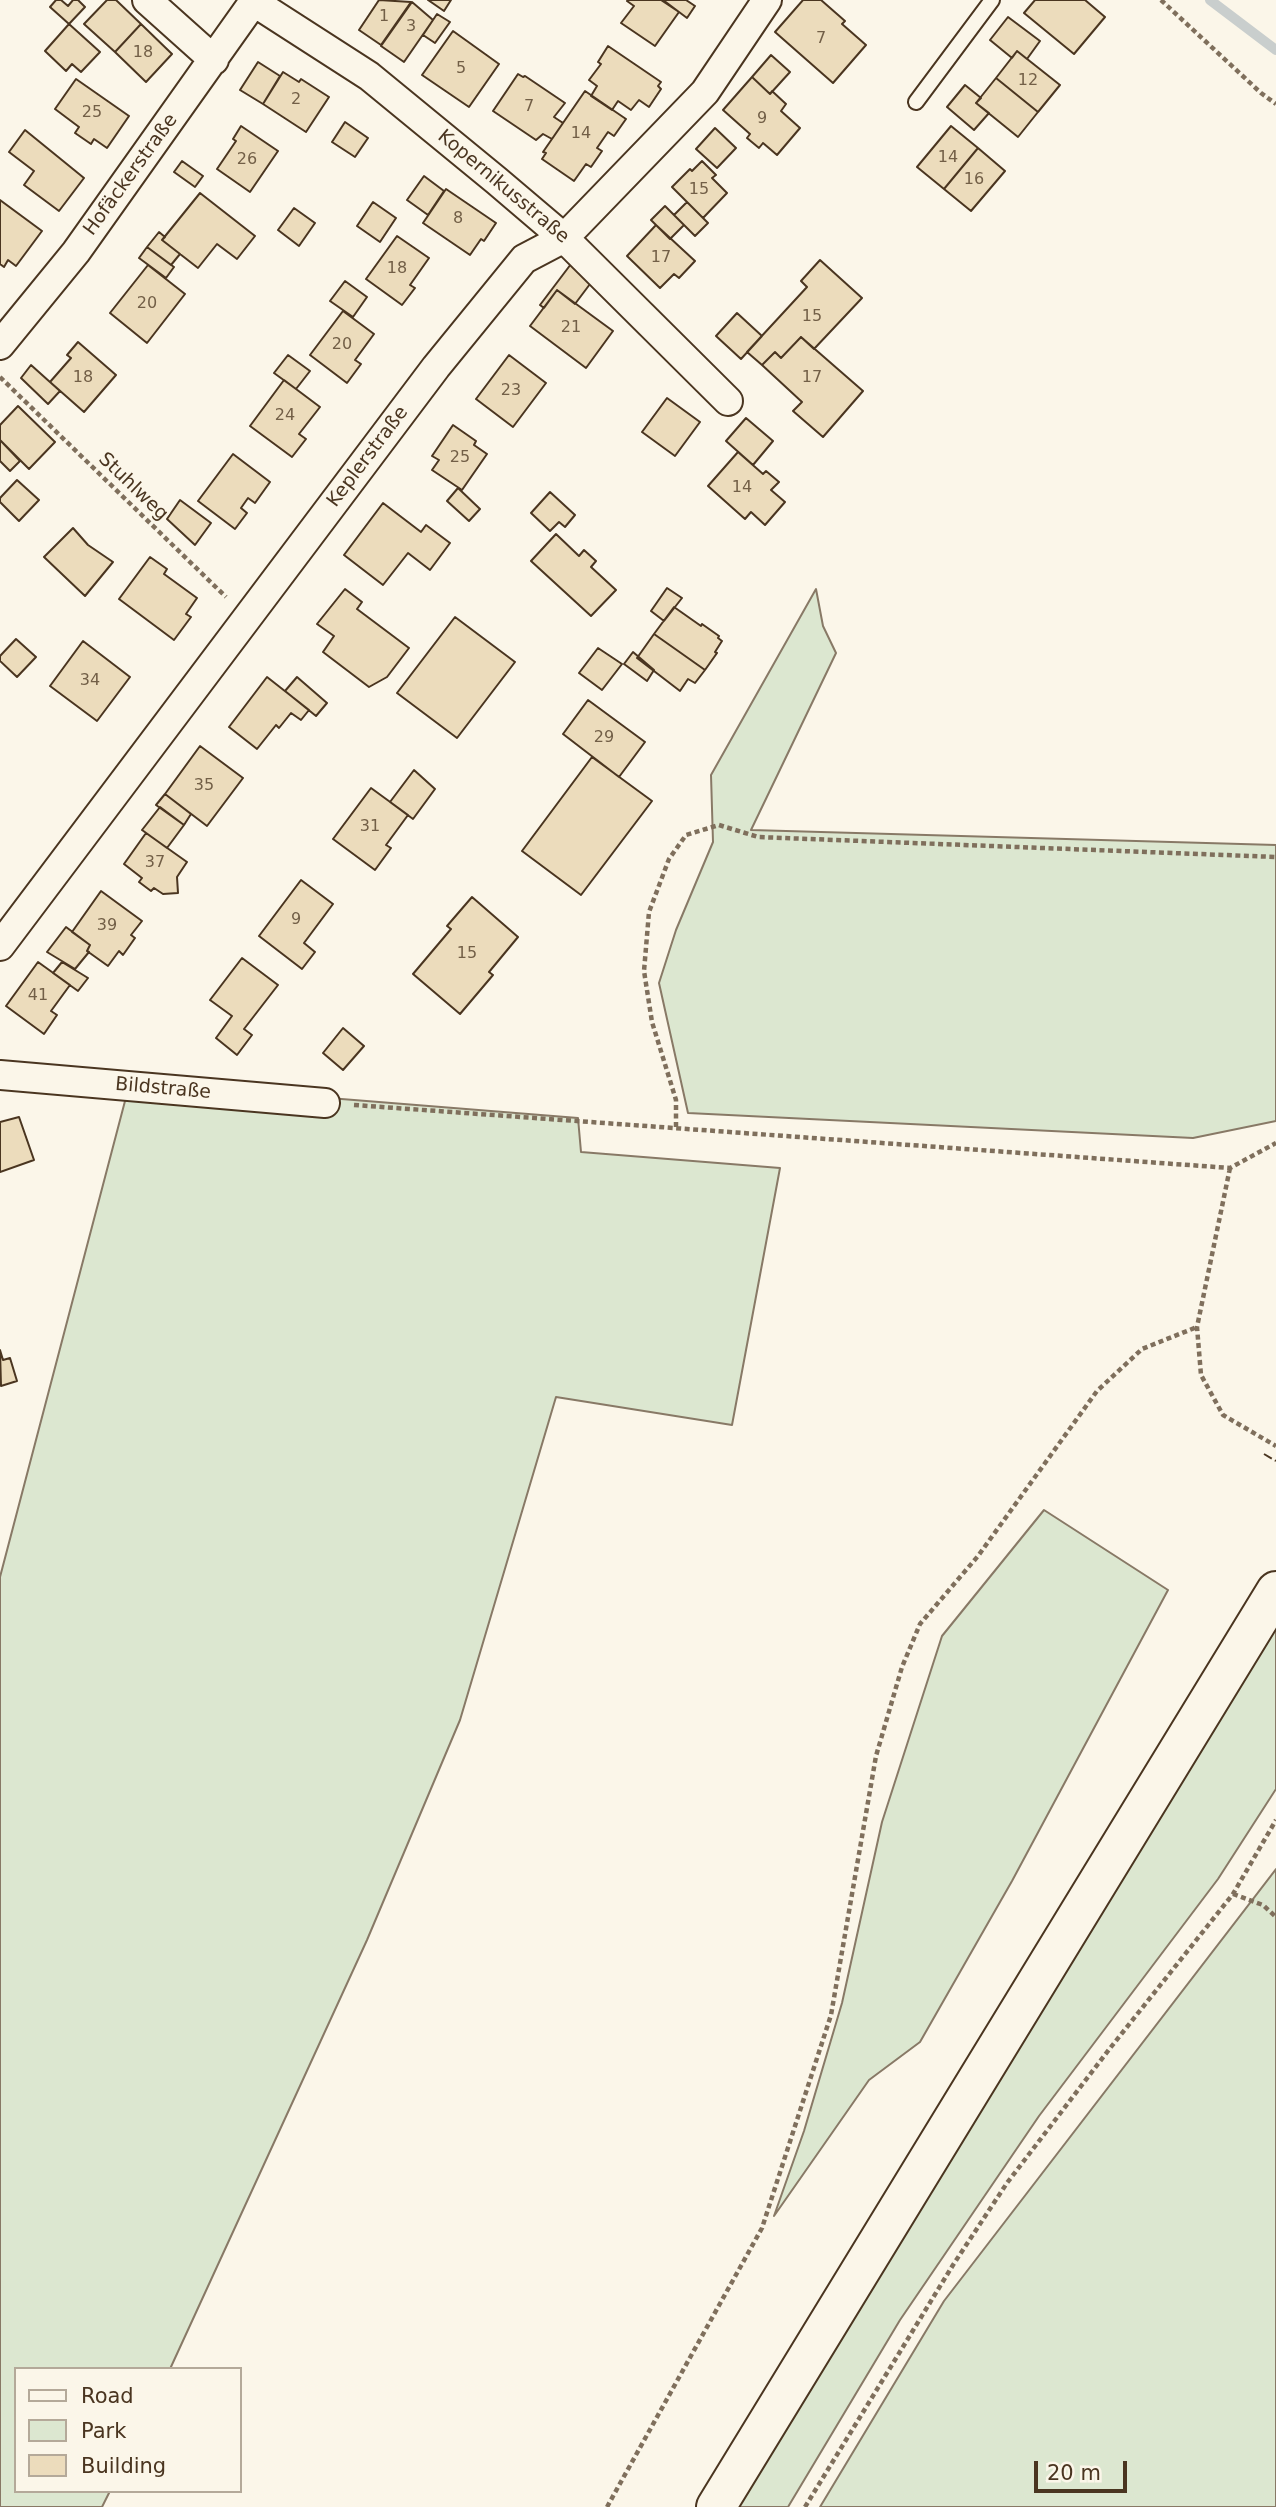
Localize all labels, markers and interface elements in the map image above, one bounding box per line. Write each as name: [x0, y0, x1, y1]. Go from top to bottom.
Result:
house number: 1: [379, 7, 389, 27]
house number: 3: [406, 17, 416, 37]
house number: 7: [816, 29, 826, 49]
house number: 18: [133, 43, 153, 63]
house number: 5: [456, 59, 466, 79]
house number: 12: [1018, 71, 1038, 91]
house number: 2: [291, 90, 301, 110]
house number: 7: [524, 97, 534, 117]
house number: 25: [82, 103, 102, 123]
house number: 9: [757, 109, 767, 129]
street label: Hofäckerstraße: [79, 110, 183, 240]
house number: 14: [571, 124, 591, 144]
street label: Kopernikusstraße: [433, 125, 573, 249]
house number: 14: [938, 148, 958, 168]
house number: 26: [237, 150, 257, 170]
house number: 16: [964, 170, 984, 190]
house number: 15: [689, 180, 709, 200]
house number: 8: [453, 209, 463, 229]
house number: 17: [651, 248, 671, 268]
house number: 18: [387, 259, 407, 279]
house number: 20: [137, 294, 157, 314]
house number: 15: [802, 307, 822, 327]
house number: 21: [561, 318, 581, 338]
house number: 20: [332, 335, 352, 355]
house number: 18: [73, 368, 93, 388]
house number: 17: [802, 368, 822, 388]
house number: 23: [501, 381, 521, 401]
street label: Keplerstraße: [323, 402, 413, 512]
house number: 24: [275, 406, 295, 426]
street label: Stuhlweg: [93, 448, 173, 526]
house number: 25: [450, 448, 470, 468]
house number: 14: [732, 478, 752, 498]
house number: 34: [80, 671, 100, 691]
house number: 29: [594, 728, 614, 748]
house number: 35: [194, 776, 214, 796]
house number: 31: [360, 817, 380, 837]
house number: 37: [145, 853, 165, 873]
house number: 9: [291, 910, 301, 930]
house number: 39: [97, 916, 117, 936]
house number: 15: [457, 944, 477, 964]
house number: 41: [28, 986, 48, 1006]
street label: Bildstraße: [114, 1073, 212, 1105]
legend: [14, 2367, 242, 2493]
text: Road: [81, 2384, 134, 2408]
text: Park: [81, 2419, 126, 2443]
scale bar: [1038, 2448, 1131, 2492]
text: Building: [81, 2454, 166, 2478]
text: 20 m: [1047, 2461, 1101, 2485]

